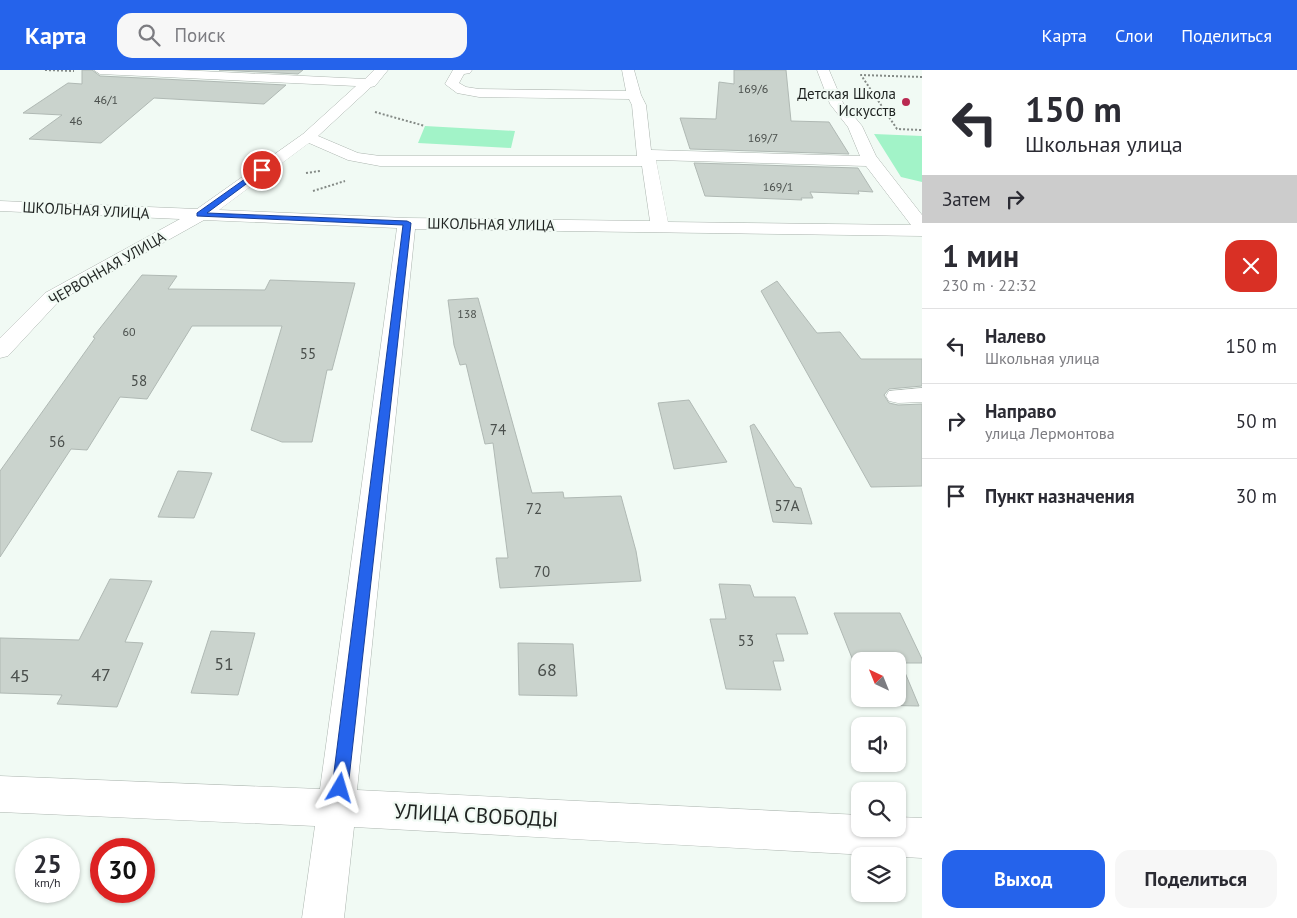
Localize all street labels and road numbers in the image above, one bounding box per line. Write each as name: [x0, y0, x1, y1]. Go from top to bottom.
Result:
street label: ШКОЛЬНАЯ УЛИЦА: [22, 197, 150, 223]
street label: ШКОЛЬНАЯ УЛИЦА: [427, 213, 555, 235]
street label: ЧЕРВОННАЯ УЛИЦА: [45, 227, 169, 309]
street label: УЛИЦА СВОБОДЫ: [393, 797, 559, 833]

